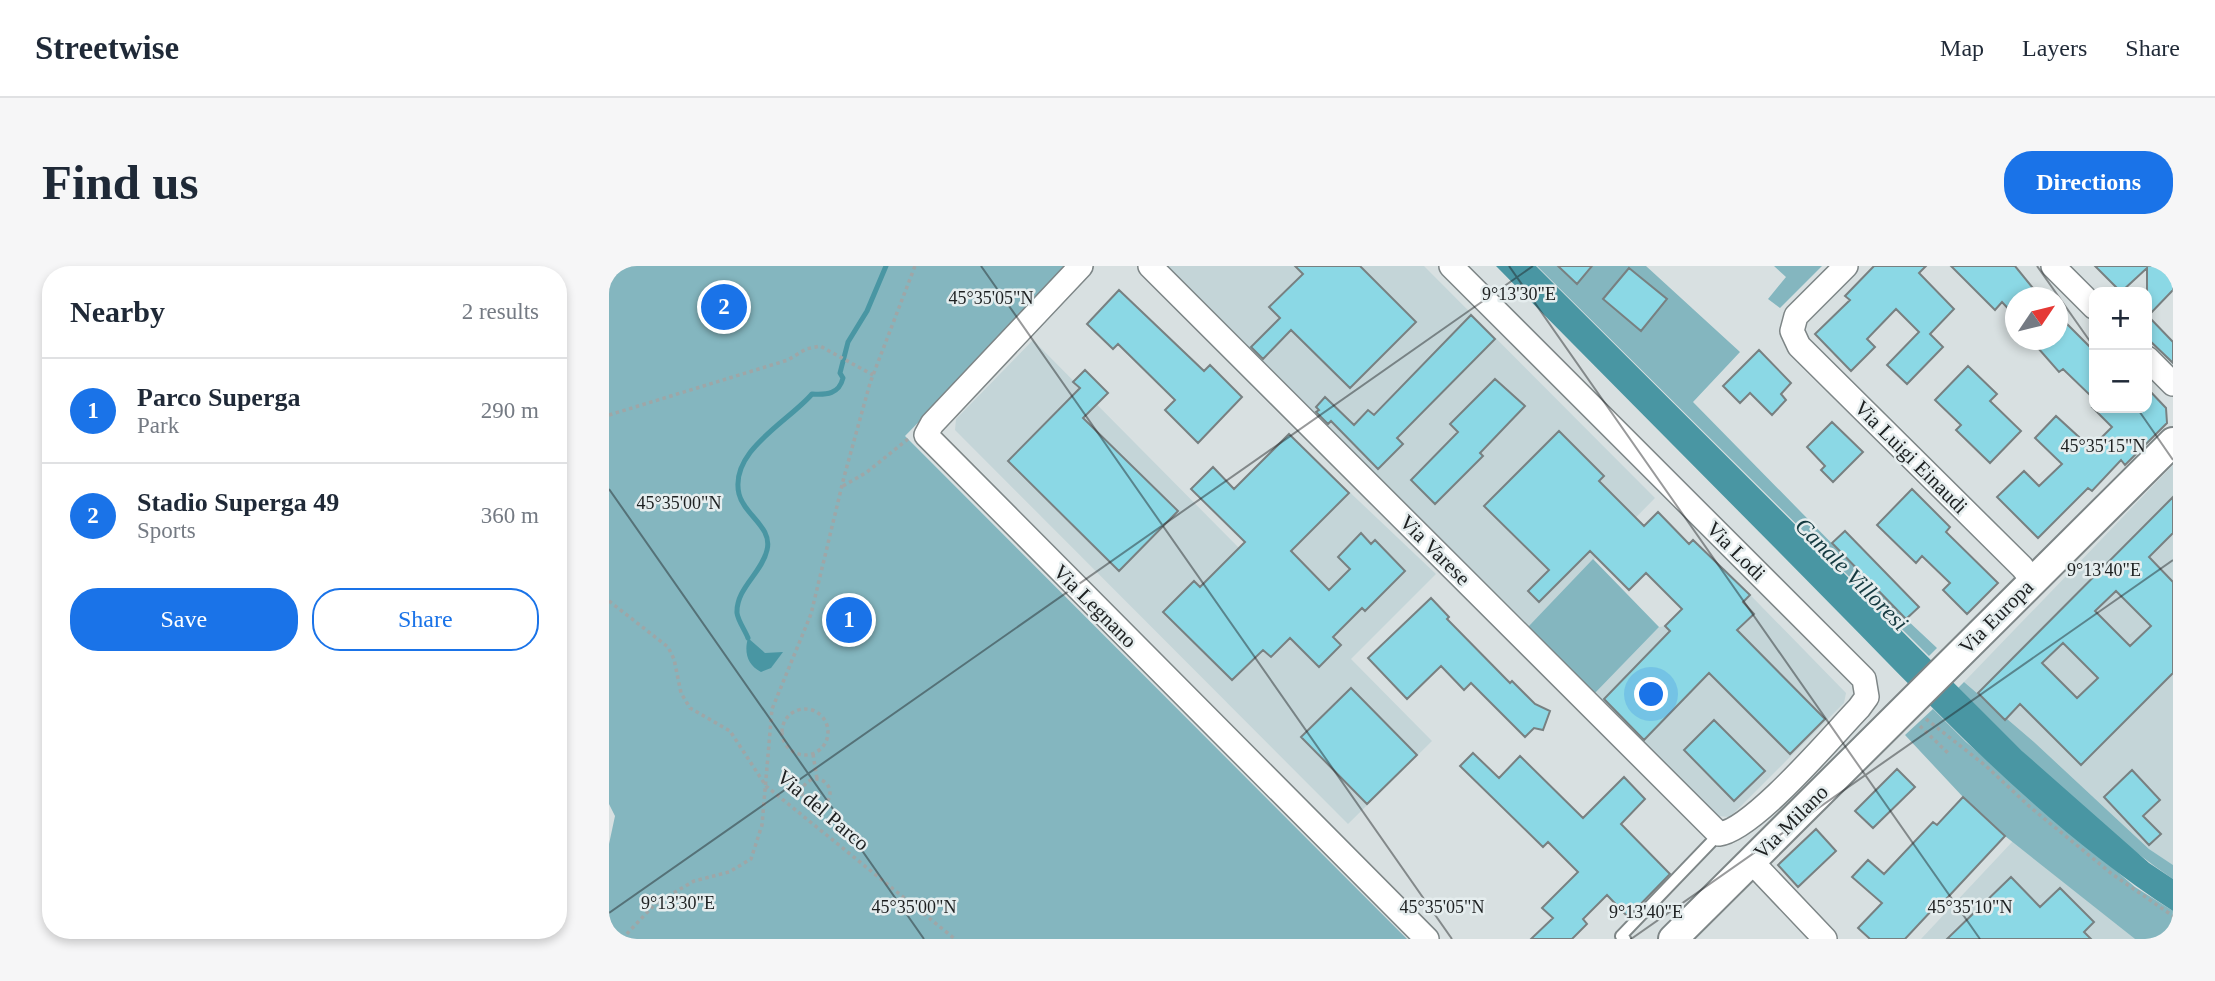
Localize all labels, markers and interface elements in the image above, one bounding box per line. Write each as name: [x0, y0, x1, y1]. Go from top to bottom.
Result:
text: Streetwise: [35, 30, 179, 66]
text: Map: [1940, 35, 1984, 61]
text: Layers: [2022, 35, 2087, 61]
text: Share: [2125, 35, 2180, 61]
button: Directions: [2004, 151, 2173, 214]
text: Find us: [42, 155, 199, 210]
pin: 2: [701, 281, 747, 333]
text: 9°13'30"E: [1482, 284, 1556, 304]
north arrow: [2005, 287, 2068, 350]
map controls: [2089, 287, 2152, 413]
button: +: [2089, 287, 2152, 350]
text: 45°35'05"N: [949, 288, 1033, 308]
text: Nearby: [70, 295, 165, 328]
text: 2 results: [462, 299, 539, 324]
button: −: [2089, 350, 2152, 413]
text: Parco Superga: [137, 383, 300, 412]
street label: Via Luigi Einaudi: [1849, 395, 1973, 519]
text: 1: [87, 398, 99, 423]
text: 290 m: [481, 398, 539, 423]
text: Park: [137, 413, 179, 438]
text: 45°35'15"N: [2061, 436, 2145, 456]
text: Stadio Superga 49: [137, 488, 339, 517]
text: 45°35'00"N: [637, 493, 721, 513]
text: 2: [87, 503, 99, 528]
text: 360 m: [481, 503, 539, 528]
street label: Via Varese: [1395, 510, 1475, 590]
water label: Canale Villoresi: [1790, 513, 1913, 636]
street label: Via Lodi: [1701, 516, 1771, 586]
text: Sports: [137, 518, 196, 543]
street label: Via Legnano: [1048, 559, 1142, 653]
text: 9°13'40"E: [2067, 560, 2141, 580]
street label: Via Europa: [1954, 574, 2039, 659]
button: Save: [70, 588, 298, 651]
button: Share: [312, 588, 539, 651]
pin: 1: [826, 594, 872, 646]
your location: [1634, 677, 1668, 711]
street label: Via del Parco: [772, 764, 874, 856]
street label: Via Milano: [1749, 780, 1833, 864]
text: 9°13'30"E: [641, 893, 715, 913]
text: 45°35'00"N: [872, 897, 956, 917]
text: 45°35'05"N: [1400, 897, 1484, 917]
text: 45°35'10"N: [1928, 897, 2012, 917]
text: 9°13'40"E: [1609, 902, 1683, 922]

